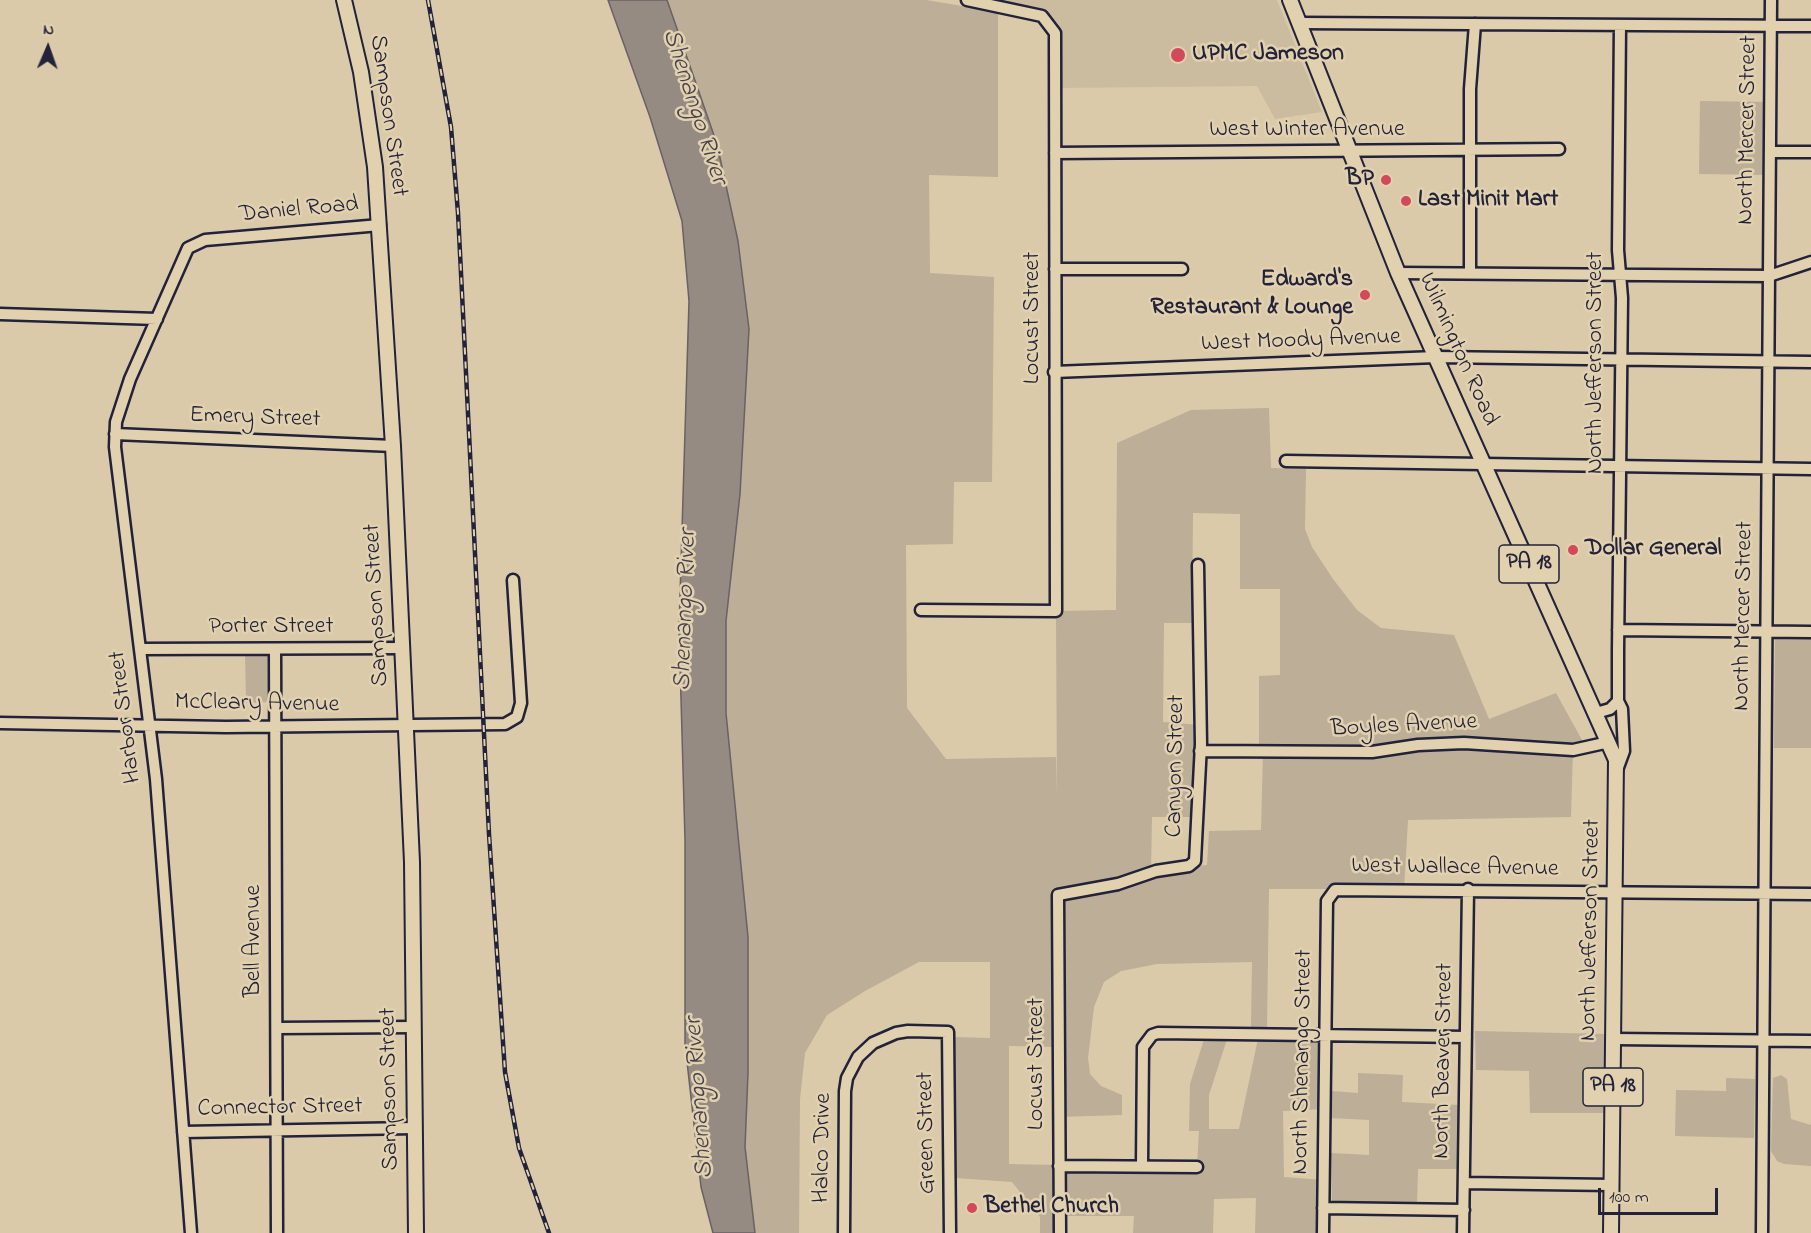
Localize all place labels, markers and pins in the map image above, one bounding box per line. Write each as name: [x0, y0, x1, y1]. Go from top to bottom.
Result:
place label: UPMC Jameson: [1192, 41, 1344, 69]
marker: UPMC Jameson: [1169, 46, 1187, 64]
place label: BP: [1345, 166, 1374, 194]
marker: BP: [1379, 173, 1393, 187]
place label: Last Minit Mart: [1418, 187, 1558, 215]
marker: Last Minit Mart: [1399, 194, 1413, 208]
place label: Edward's Restaurant & Lounge: [1150, 267, 1353, 323]
marker: Edward's Restaurant & Lounge: [1358, 288, 1372, 302]
place label: Dollar General: [1585, 536, 1722, 564]
marker: Dollar General: [1566, 543, 1580, 557]
place label: Bethel Church: [984, 1194, 1119, 1222]
marker: Bethel Church: [965, 1201, 979, 1215]

